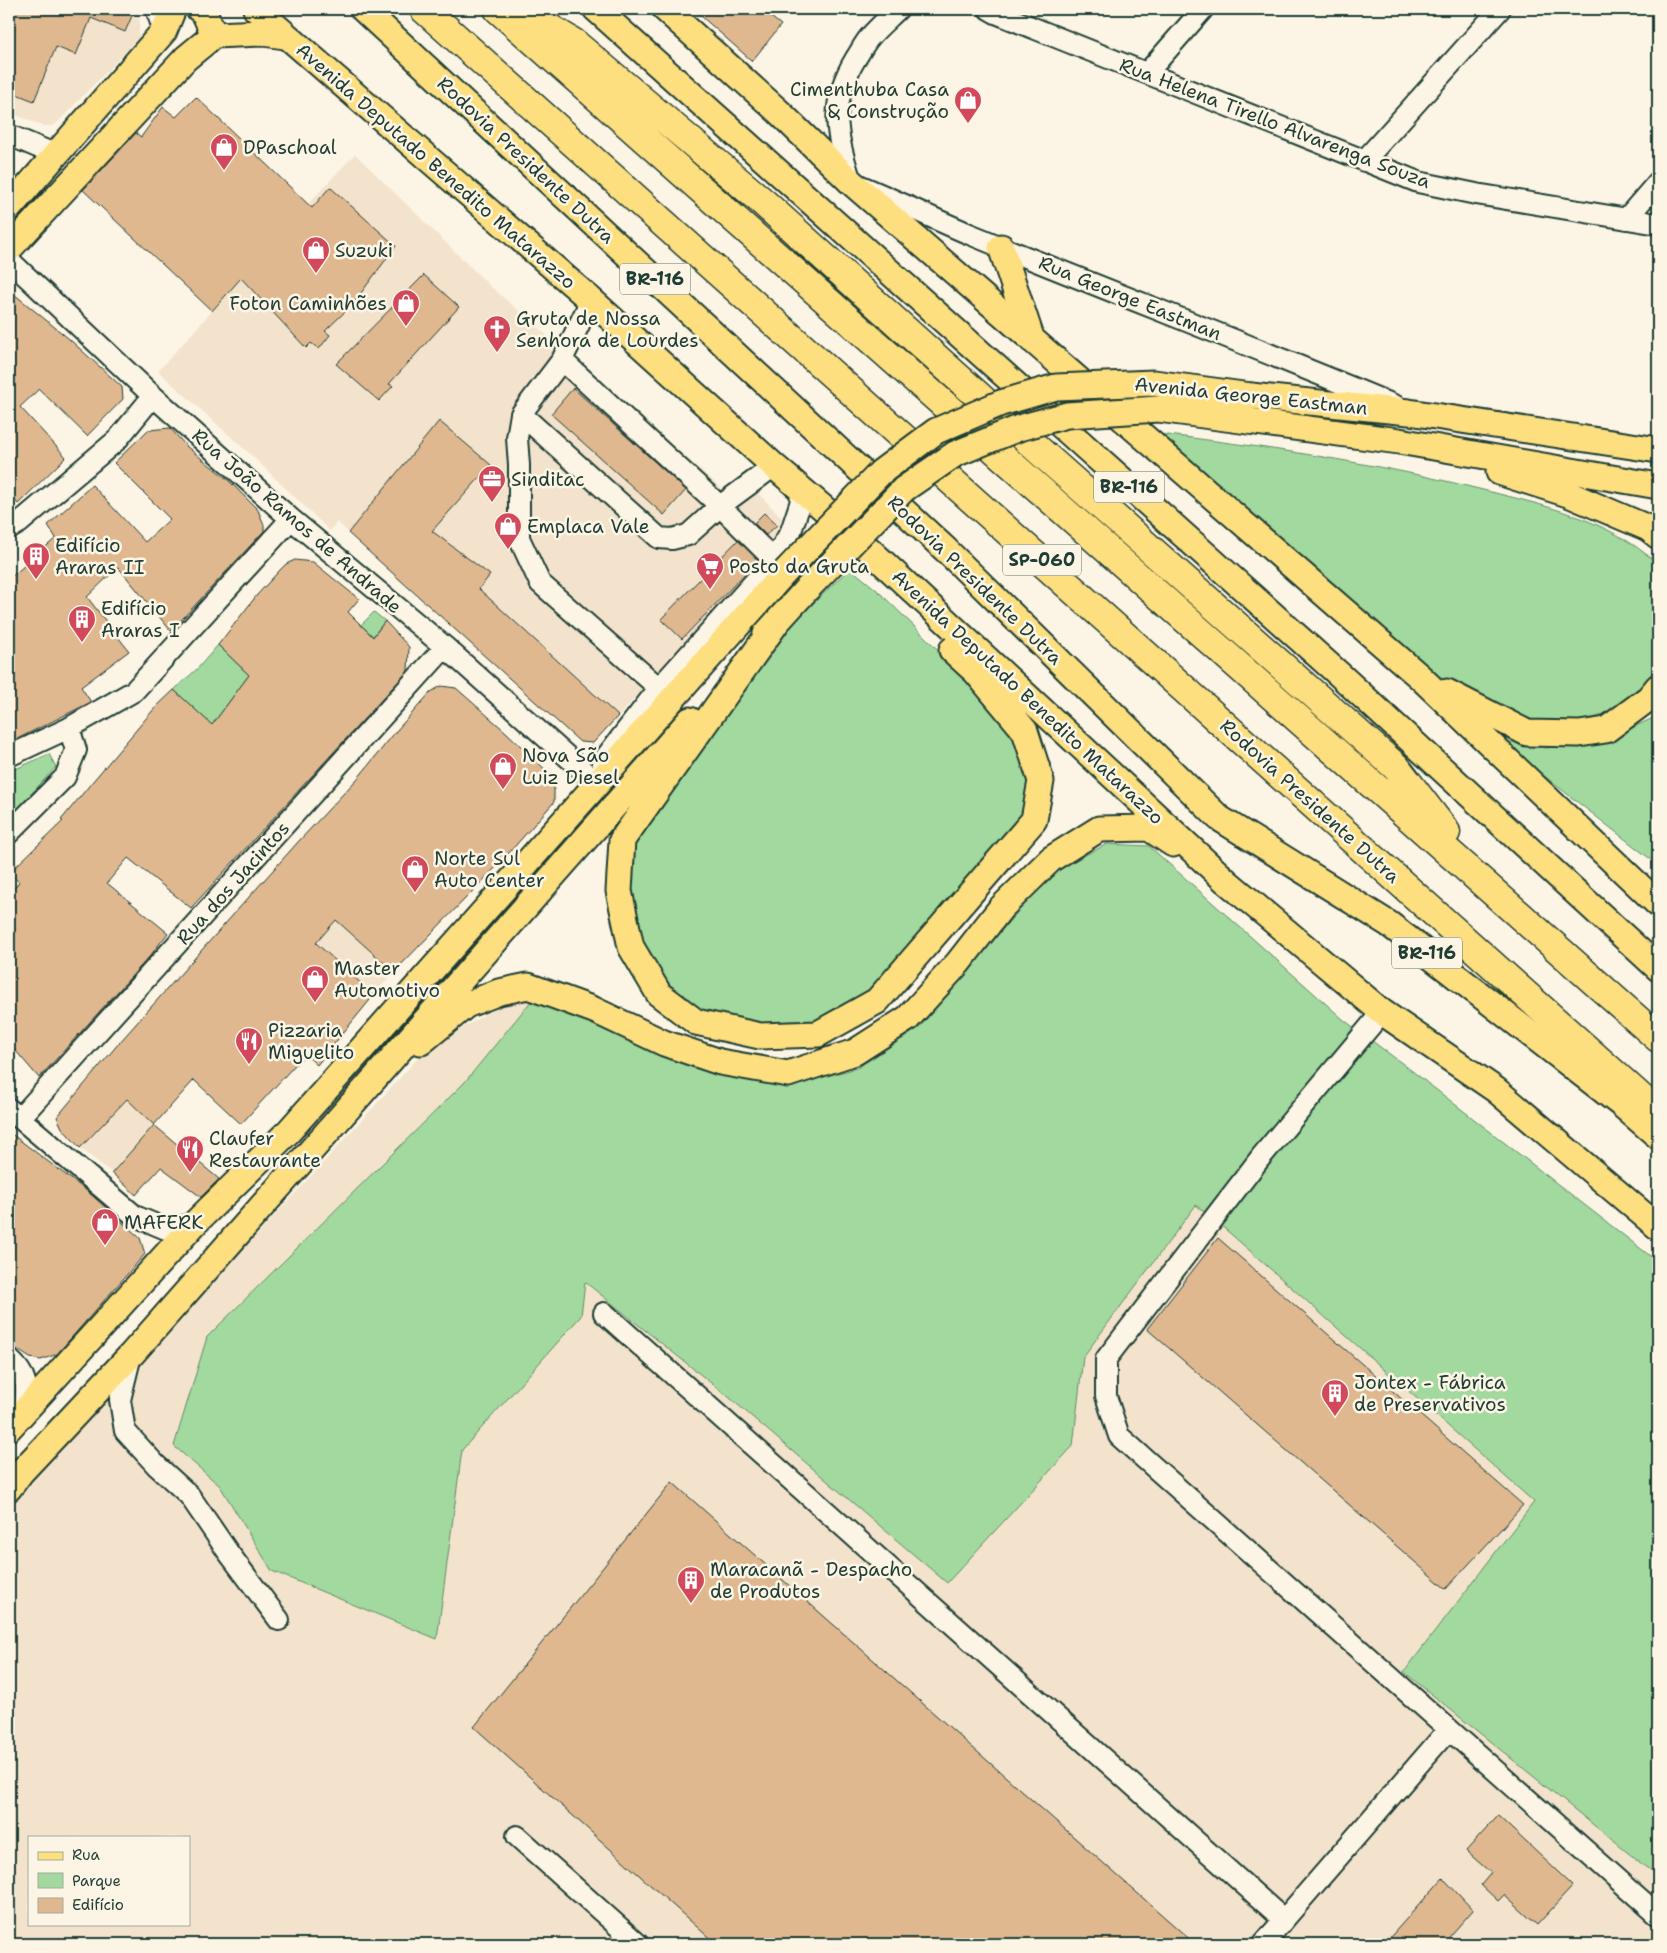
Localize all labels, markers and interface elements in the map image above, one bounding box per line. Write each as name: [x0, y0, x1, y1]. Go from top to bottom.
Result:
street label: Avenida Deputado Benedito Matarazzo: [291, 38, 581, 294]
street label: Rua Helena Tirello Alvarenga Souza: [1116, 52, 1434, 194]
street label: Rodovia Presidente Dutra: [432, 71, 620, 249]
place label: Cimenthuba Casa & Construção: [790, 77, 949, 124]
shop icon: Cimenthuba Casa & Construção: [953, 85, 983, 124]
shop icon: DPaschoal: [209, 132, 239, 171]
place label: DPaschoal: [243, 135, 337, 160]
shop icon: Suzuki: [301, 235, 331, 274]
place label: Suzuki: [335, 238, 393, 263]
street label: Rua George Eastman: [1035, 250, 1225, 346]
road number: BR-116: [620, 264, 690, 294]
shop icon: Foton Caminhões: [391, 288, 421, 327]
place label: Foton Caminhões: [229, 291, 387, 316]
place label: Gruta de Nossa Senhora de Lourdes: [516, 306, 699, 353]
church icon: Gruta de Nossa Senhora de Lourdes: [482, 314, 512, 353]
street label: Avenida George Eastman: [1133, 371, 1369, 421]
street label: Rua João Ramos de Andrade: [187, 423, 407, 619]
office icon: Sinditac: [477, 464, 507, 503]
place label: Sinditac: [511, 467, 584, 492]
road number: BR-116: [1094, 472, 1164, 502]
street label: Rodovia Presidente Dutra: [882, 490, 1068, 670]
shop icon: Emplaca Vale: [493, 511, 523, 550]
place label: Emplaca Vale: [527, 514, 650, 539]
place label: Edifício Araras II: [55, 533, 144, 580]
building icon: Edifício Araras II: [21, 541, 51, 580]
road number: SP-060: [1003, 544, 1081, 576]
supermarket icon: Posto da Gruta: [695, 551, 725, 590]
place label: Posto da Gruta: [729, 554, 869, 579]
street label: Avenida Deputado Benedito Matarazzo: [887, 564, 1169, 830]
place label: Edifício Araras I: [101, 596, 180, 643]
building icon: Edifício Araras I: [67, 604, 97, 643]
street label: Rodovia Presidente Dutra: [1215, 713, 1405, 889]
place label: Nova São Luiz Diesel: [522, 743, 619, 790]
shop icon: Nova São Luiz Diesel: [488, 751, 518, 790]
street label: Rua dos Jacintos: [171, 816, 295, 950]
place label: Norte Sul Auto Center: [434, 846, 545, 893]
shop icon: Norte Sul Auto Center: [400, 854, 430, 893]
road number: BR-116: [1392, 938, 1462, 968]
place label: Master Automotivo: [334, 956, 440, 1003]
shop icon: Master Automotivo: [300, 964, 330, 1003]
place label: Pizzaria Miguelito: [268, 1018, 354, 1065]
restaurant icon: Pizzaria Miguelito: [234, 1026, 264, 1065]
place label: Claufer Restaurante: [209, 1126, 321, 1173]
restaurant icon: Claufer Restaurante: [175, 1134, 205, 1173]
shop icon: MAFERK: [90, 1207, 120, 1246]
place label: MAFERK: [124, 1210, 204, 1235]
place label: Jontex - Fábrica de Preservativos: [1354, 1370, 1506, 1417]
building icon: Jontex - Fábrica de Preservativos: [1320, 1378, 1350, 1417]
place label: Maracanã - Despacho de Produtos: [710, 1557, 912, 1604]
building icon: Maracanã - Despacho de Produtos: [676, 1565, 706, 1604]
legend: [28, 1836, 190, 1926]
text: Rua: [72, 1845, 101, 1865]
text: Parque: [72, 1871, 121, 1891]
text: Edifício: [72, 1895, 124, 1915]

